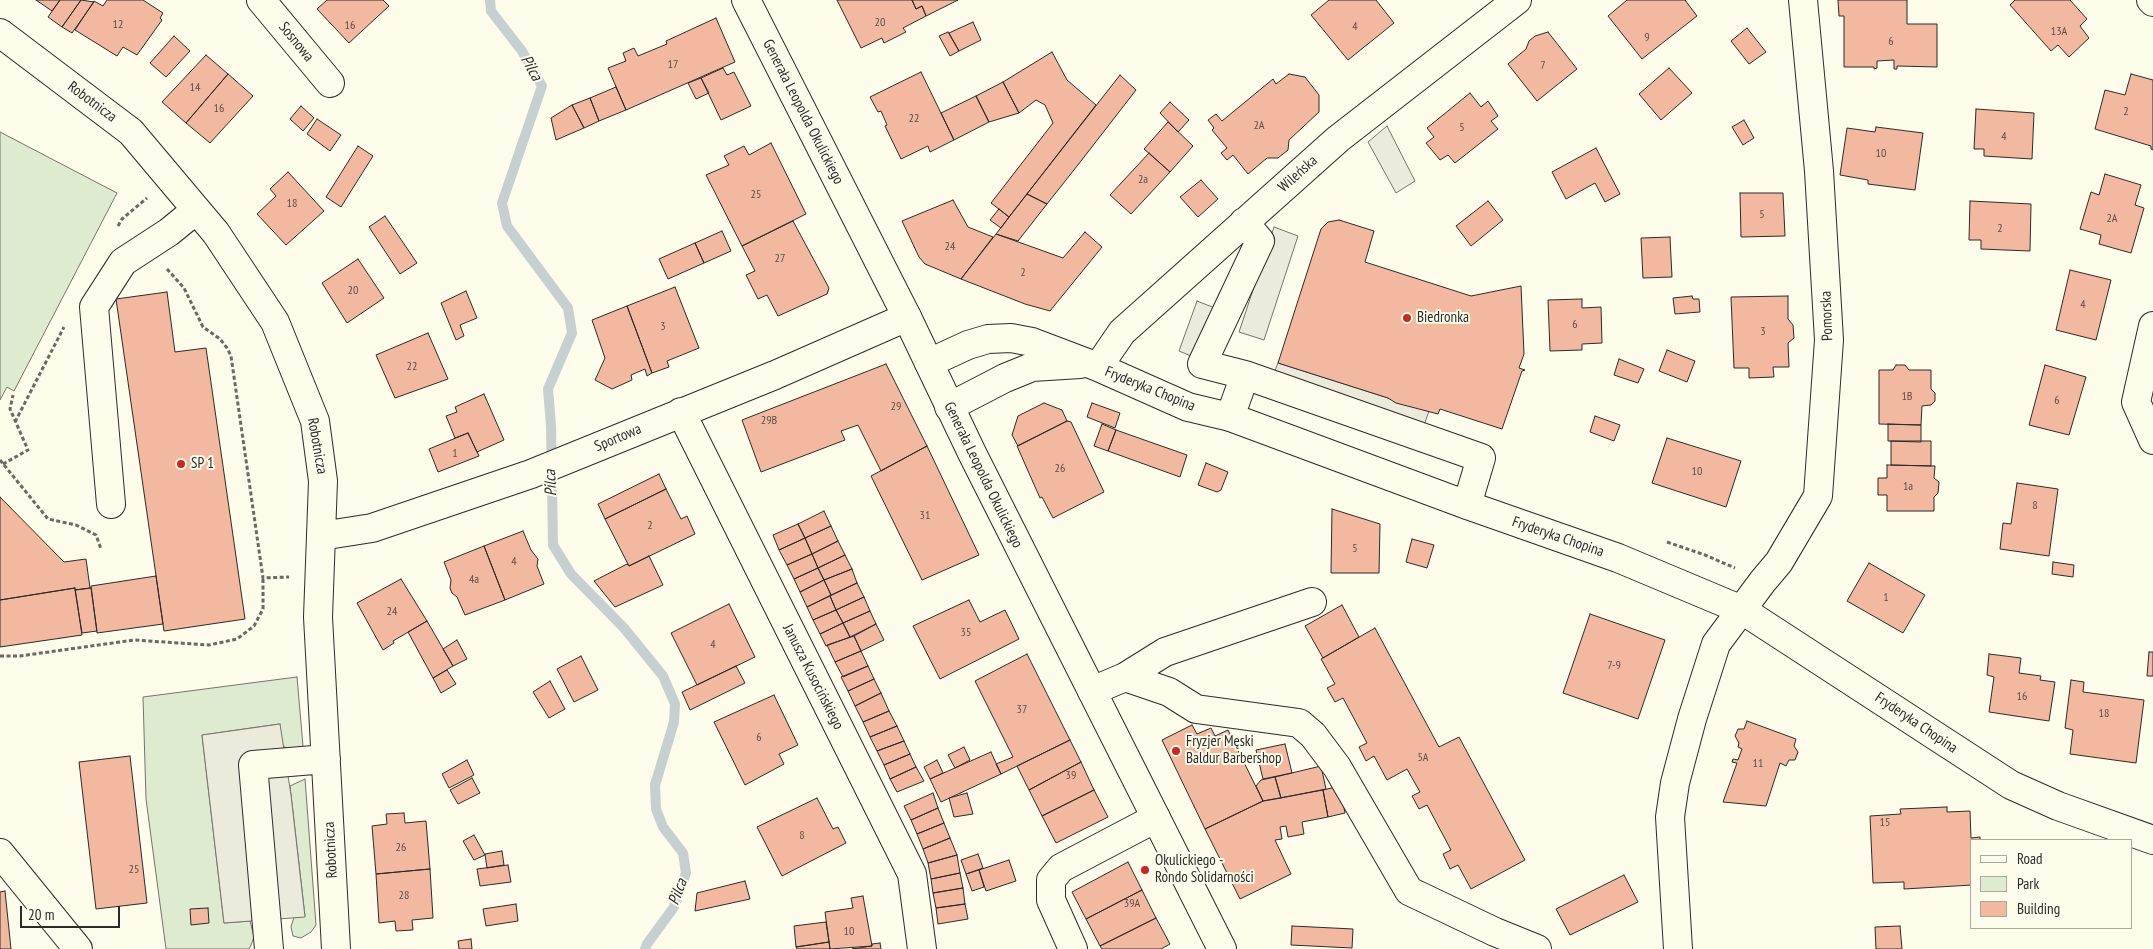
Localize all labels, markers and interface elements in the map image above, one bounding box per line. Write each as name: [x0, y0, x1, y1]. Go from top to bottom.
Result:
house number: 20: [875, 16, 885, 30]
house number: 12: [113, 18, 123, 32]
street label: Sosnowa: [275, 19, 317, 65]
house number: 16: [345, 19, 355, 33]
house number: 4: [1352, 20, 1358, 34]
house number: 13A: [2051, 25, 2067, 39]
house number: 9: [1644, 31, 1650, 45]
house number: 6: [1888, 35, 1894, 49]
street label: Generała Leopolda Okulickiego: [759, 37, 847, 187]
water label: Pilca: [516, 52, 546, 84]
house number: 17: [668, 58, 678, 72]
house number: 7: [1540, 59, 1546, 73]
street label: Robotnicza: [64, 78, 120, 126]
house number: 14: [190, 81, 200, 95]
house number: 16: [214, 102, 224, 116]
house number: 2: [2123, 105, 2129, 119]
house number: 22: [909, 112, 919, 126]
house number: 2A: [1253, 119, 1265, 133]
house number: 5: [1459, 121, 1465, 135]
house number: 4: [2001, 130, 2007, 144]
house number: 10: [1876, 147, 1886, 161]
street label: Wileńska: [1275, 152, 1321, 196]
house number: 2a: [1138, 173, 1148, 187]
house number: 25: [751, 188, 761, 202]
house number: 18: [287, 197, 297, 211]
house number: 5: [1759, 208, 1765, 222]
house number: 2A: [2106, 212, 2118, 226]
house number: 2: [1997, 222, 2003, 236]
house number: 24: [945, 240, 955, 254]
house number: 27: [775, 252, 785, 266]
house number: 2: [1020, 266, 1026, 280]
house number: 20: [348, 284, 358, 298]
street label: Pomorska: [1817, 291, 1837, 341]
house number: 4: [2080, 298, 2086, 312]
place label: Biedronka: [1417, 309, 1469, 327]
marker: Biedronka: [1401, 312, 1413, 324]
house number: 6: [1572, 318, 1578, 332]
house number: 3: [660, 320, 666, 334]
house number: 3: [1760, 325, 1766, 339]
house number: 22: [407, 360, 417, 374]
street label: Fryderyka Chopina: [1102, 363, 1198, 415]
house number: 1B: [1901, 390, 1913, 404]
house number: 6: [2054, 394, 2060, 408]
street label: Generała Leopolda Okulickiego: [940, 399, 1026, 551]
house number: 29: [891, 400, 901, 414]
house number: 29B: [761, 414, 777, 428]
street label: Robotnicza: [303, 417, 331, 475]
street label: Sportowa: [592, 420, 644, 456]
house number: 1: [452, 447, 458, 461]
place label: SP 1: [191, 455, 214, 473]
marker: SP 1: [175, 458, 187, 470]
house number: 26: [1055, 462, 1065, 476]
house number: 10: [1692, 465, 1702, 479]
water label: Pilca: [541, 469, 561, 497]
house number: 1a: [1903, 480, 1913, 494]
house number: 8: [2032, 499, 2038, 513]
house number: 31: [920, 509, 930, 523]
street label: Fryderyka Chopina: [1510, 513, 1606, 561]
house number: 2: [647, 519, 653, 533]
house number: 5: [1352, 542, 1358, 556]
house number: 4: [511, 555, 517, 569]
house number: 4a: [469, 573, 479, 587]
house number: 1: [1883, 591, 1889, 605]
house number: 24: [387, 605, 397, 619]
street label: Janusza Kusocińskiego: [779, 621, 847, 733]
house number: 35: [961, 626, 971, 640]
house number: 4: [710, 638, 716, 652]
house number: 7-9: [1607, 659, 1621, 673]
street label: Fryderyka Chopina: [1871, 689, 1961, 757]
house number: 16: [2017, 690, 2027, 704]
house number: 37: [1017, 703, 1027, 717]
house number: 18: [2099, 707, 2109, 721]
house number: 6: [756, 731, 762, 745]
place label: Fryzjer Męski Baldur Barbershop: [1186, 733, 1282, 768]
marker: Fryzjer Męski Baldur Barbershop: [1170, 745, 1182, 757]
house number: 5A: [1417, 751, 1429, 765]
house number: 11: [1753, 757, 1763, 771]
house number: 39: [1066, 769, 1076, 783]
house number: 15: [1880, 816, 1890, 830]
street label: Robotnicza: [321, 821, 341, 879]
house number: 8: [799, 829, 805, 843]
legend: [1970, 839, 2133, 929]
house number: 26: [396, 841, 406, 855]
text: Road: [2017, 849, 2043, 868]
place label: Okulickiego - Rondo Solidarności: [1155, 852, 1254, 887]
house number: 25: [129, 863, 139, 877]
marker: Okulickiego - Rondo Solidarności: [1139, 864, 1151, 876]
text: Park: [2017, 874, 2039, 893]
water label: Pilca: [664, 876, 692, 908]
house number: 28: [399, 889, 409, 903]
scale bar: [22, 896, 122, 928]
house number: 39A: [1124, 897, 1140, 911]
text: Building: [2017, 899, 2060, 918]
text: 20 m: [28, 905, 54, 924]
house number: 10: [844, 925, 854, 939]

